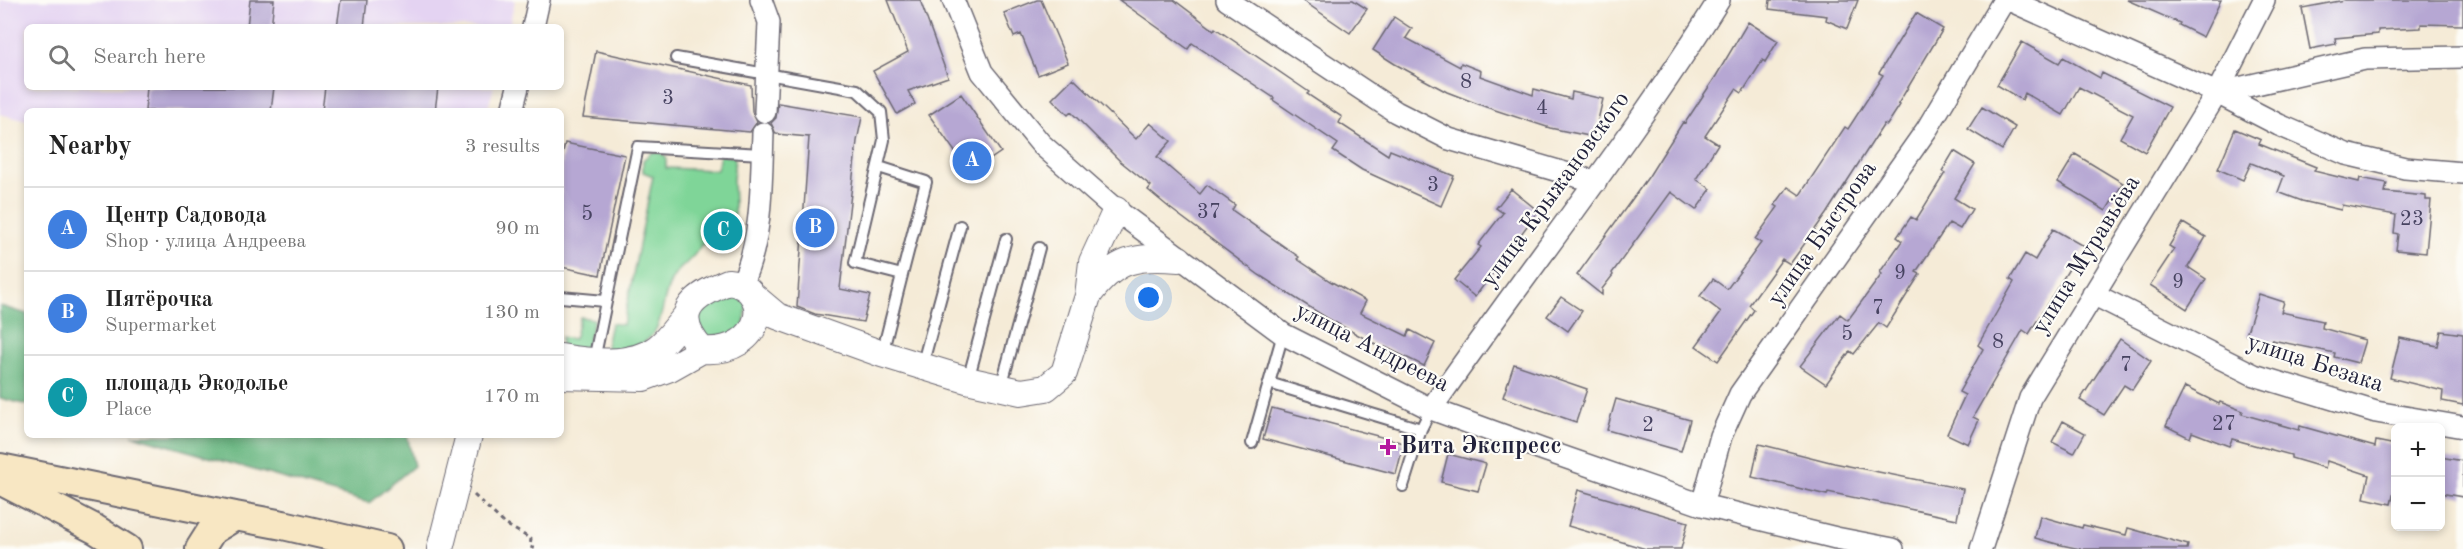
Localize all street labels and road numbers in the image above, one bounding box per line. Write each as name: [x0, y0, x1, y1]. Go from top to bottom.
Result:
street label: улица Крыжановского: [1477, 88, 1635, 292]
street label: улица Быстрова: [1764, 157, 1882, 311]
street label: улица Муравьёва: [2029, 171, 2146, 339]
street label: улица Андреева: [1291, 299, 1453, 397]
street label: улица Безака: [2244, 331, 2387, 397]

